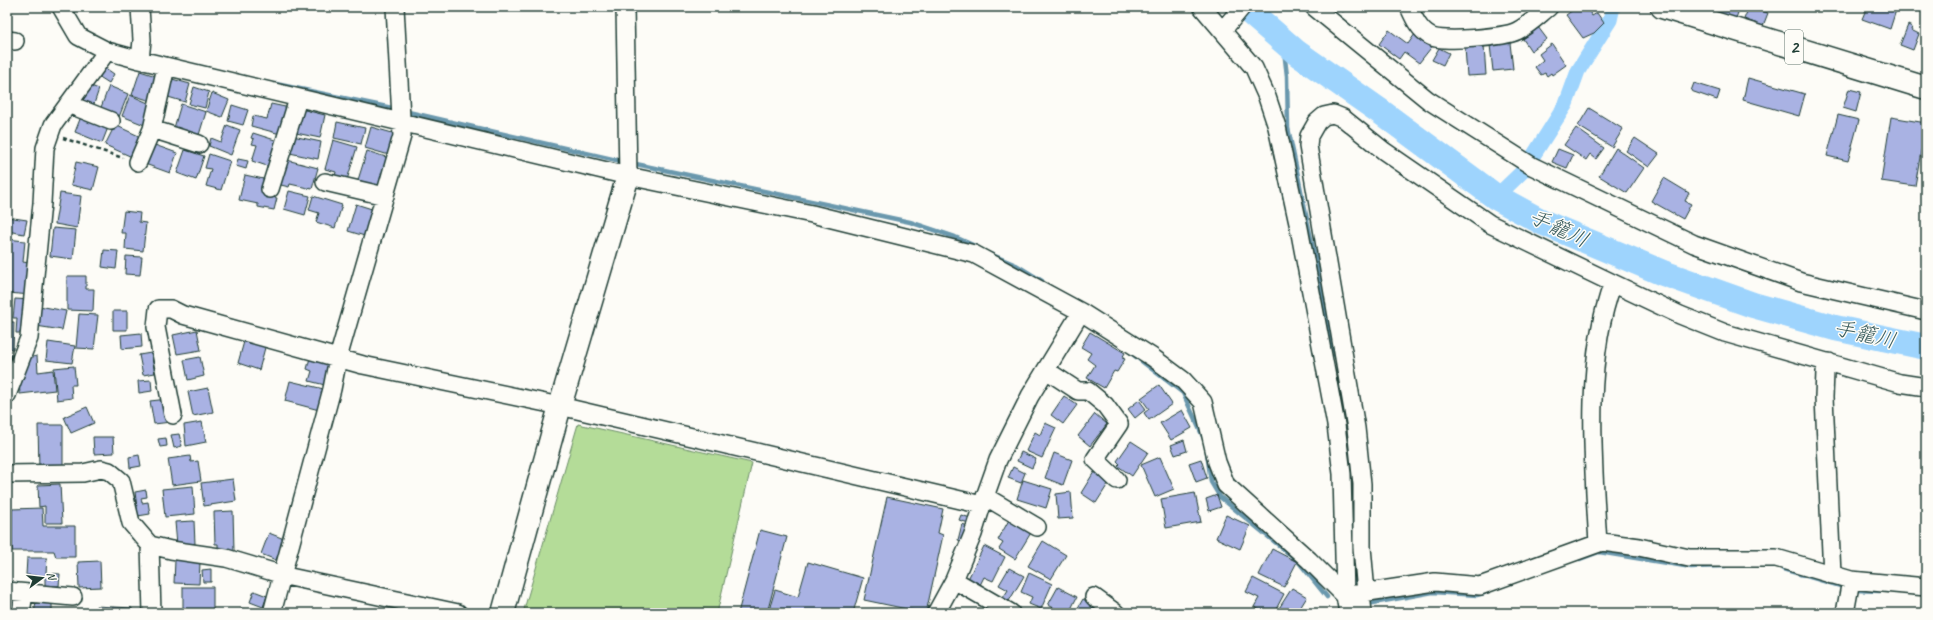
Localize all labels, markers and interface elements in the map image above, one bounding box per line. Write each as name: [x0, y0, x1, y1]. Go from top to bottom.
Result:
road number: 2: [1785, 30, 1803, 64]
water label: 手籠川: [1525, 203, 1593, 253]
water label: 手籠川: [1831, 314, 1899, 354]
north arrow: [22, 558, 62, 598]
text: N: [44, 570, 60, 583]

